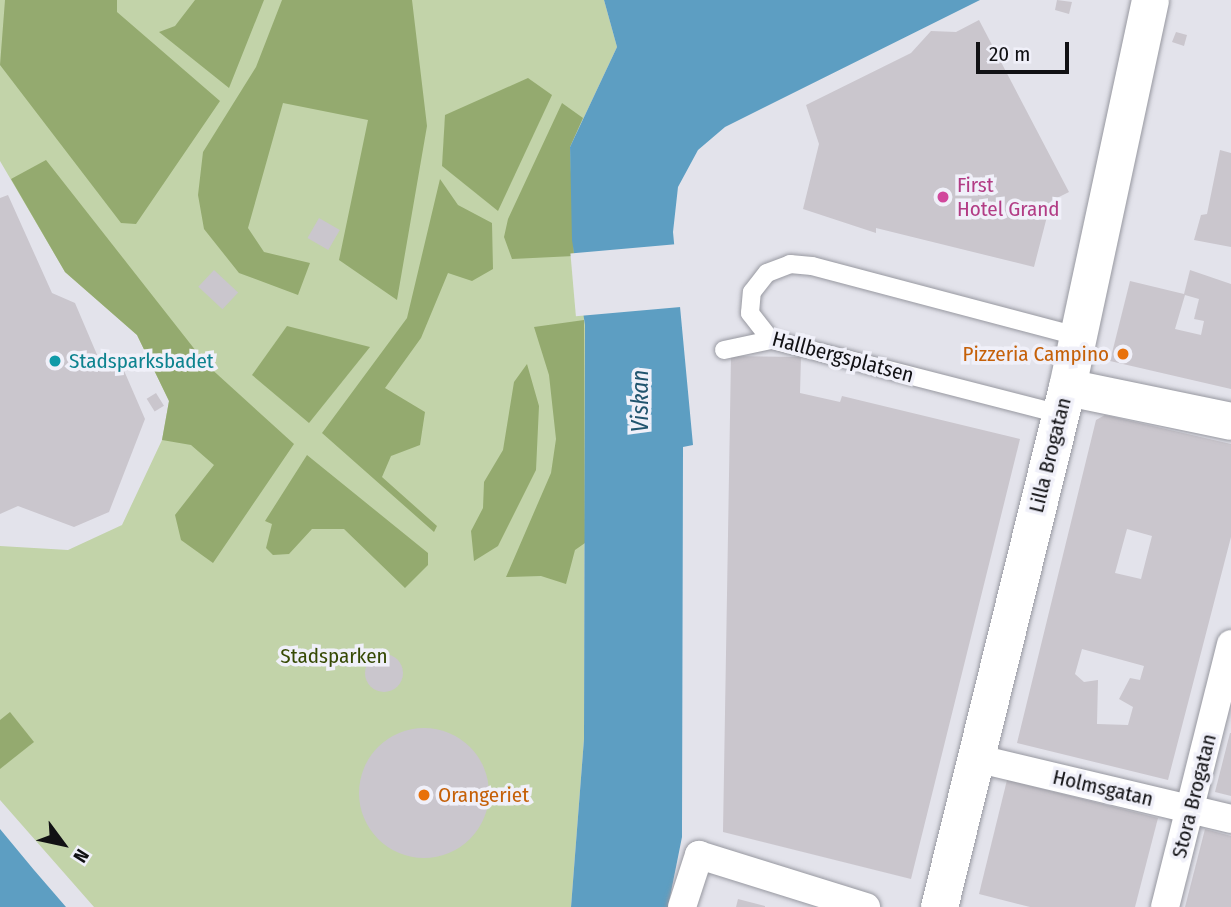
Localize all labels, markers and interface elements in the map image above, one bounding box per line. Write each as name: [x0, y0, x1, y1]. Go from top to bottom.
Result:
scale bar: [979, 28, 1072, 72]
text: 20 m: [989, 41, 1030, 67]
place label: First Hotel Grand: [957, 172, 1060, 222]
marker: First Hotel Grand: [935, 189, 951, 205]
street label: Hallbergsplatsen: [770, 326, 916, 388]
place label: Pizzeria Campino: [963, 341, 1109, 367]
marker: Pizzeria Campino: [1115, 346, 1131, 362]
place label: Stadsparksbadet: [69, 348, 214, 374]
marker: Stadsparksbadet: [47, 353, 63, 369]
water label: Viskan: [626, 370, 654, 432]
street label: Lilla Brogatan: [1024, 395, 1076, 515]
park label: Stadsparken: [280, 643, 388, 669]
street label: Stora Brogatan: [1166, 731, 1222, 861]
street label: Holmsgatan: [1050, 764, 1156, 812]
place label: Orangeriet: [438, 782, 529, 808]
marker: Orangeriet: [416, 787, 432, 803]
north arrow: [28, 809, 98, 879]
text: N: [68, 845, 94, 867]

